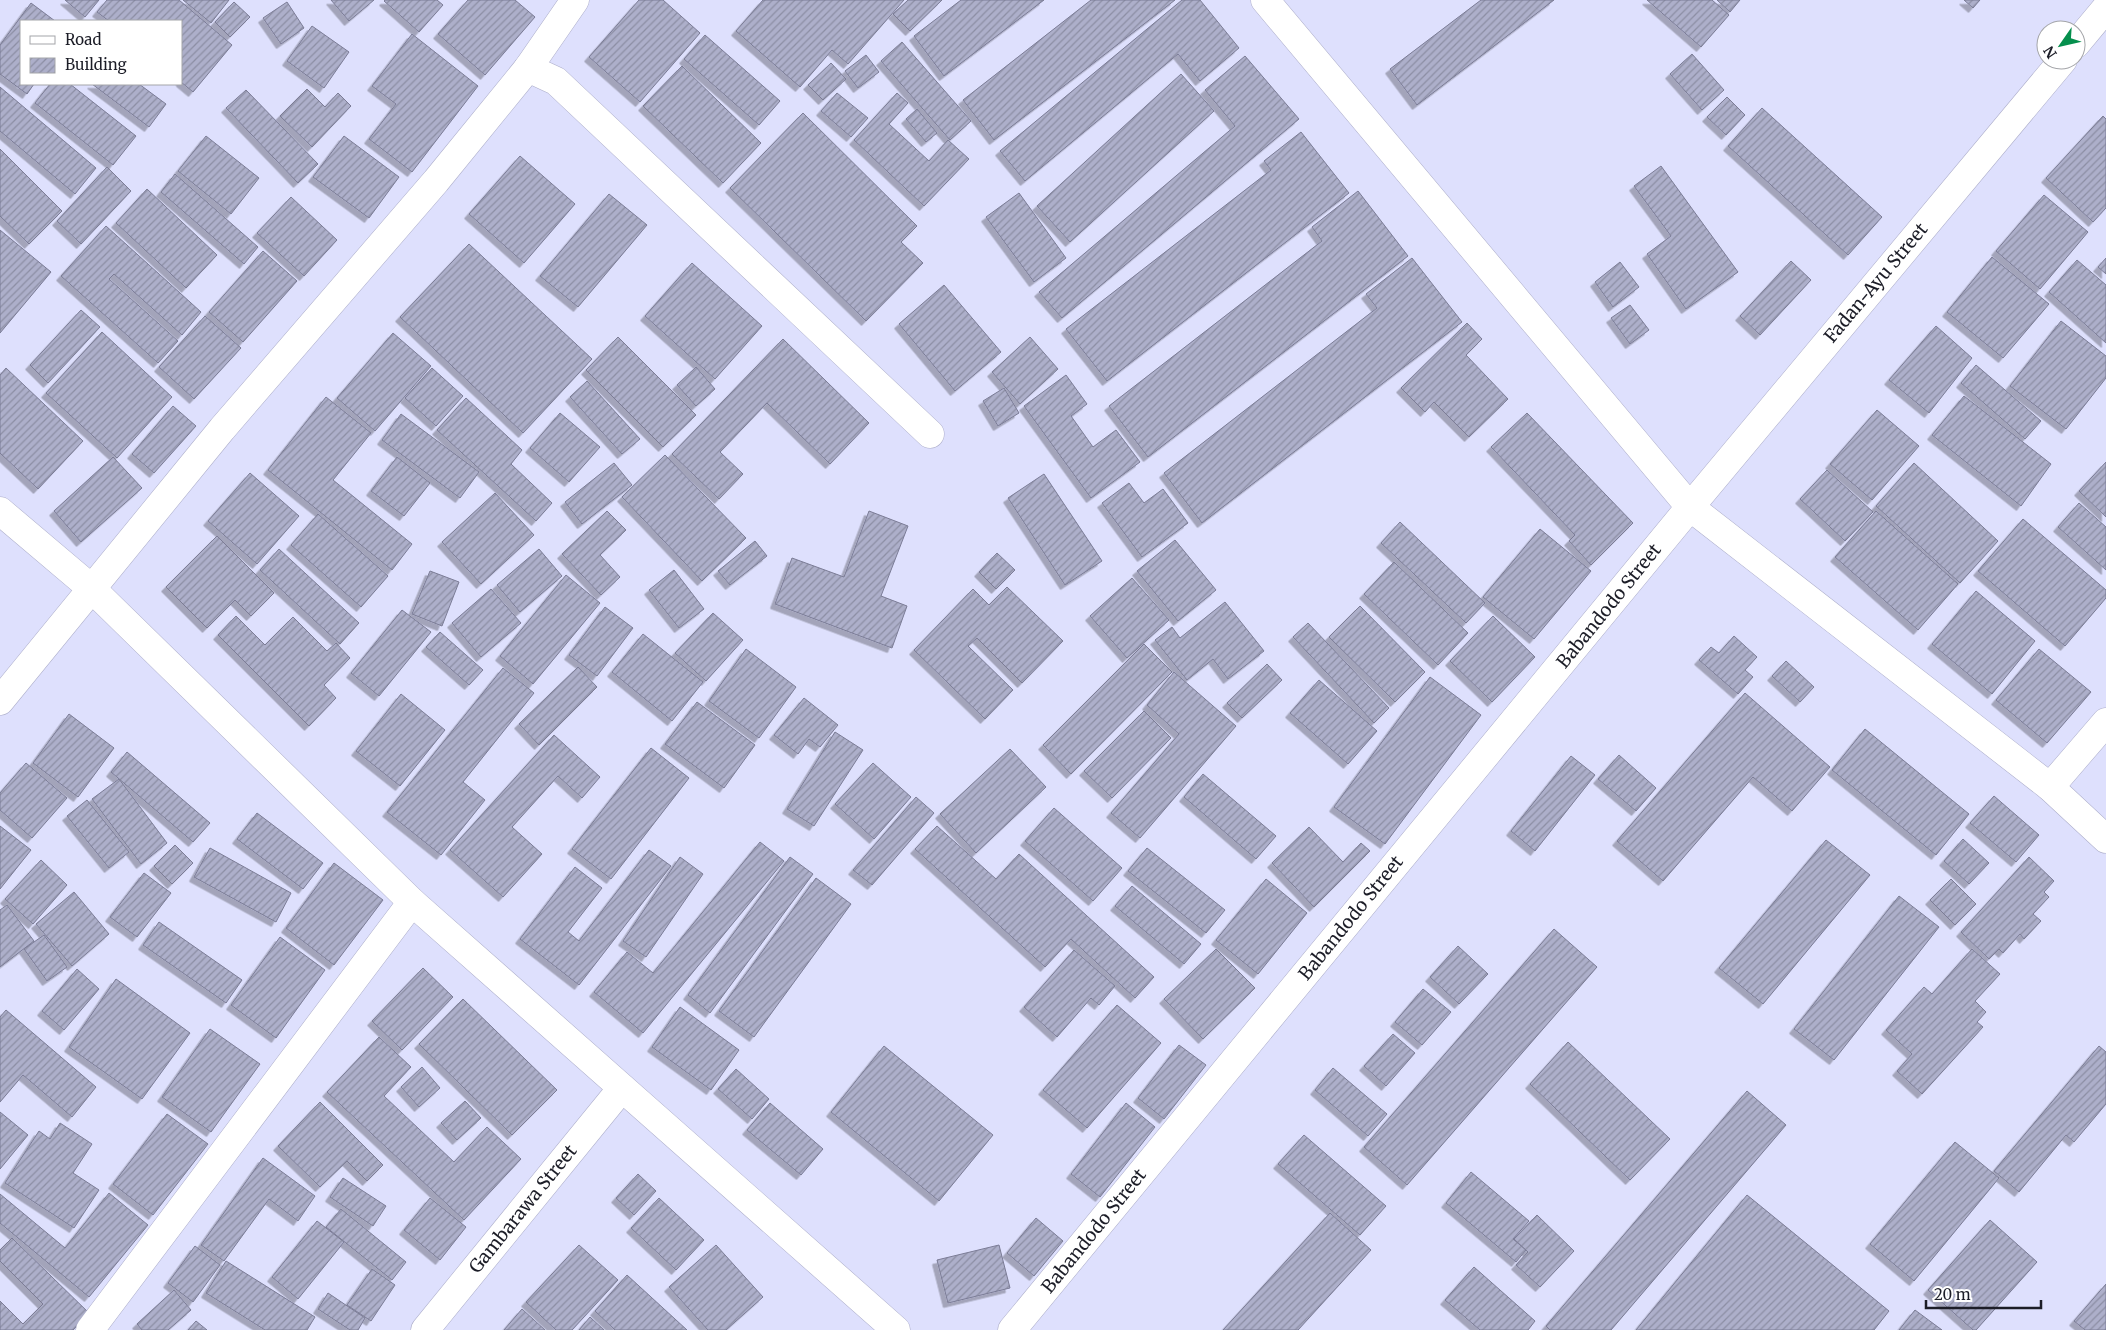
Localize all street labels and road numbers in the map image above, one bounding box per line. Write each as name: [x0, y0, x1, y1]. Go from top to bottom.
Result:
street label: Fadan-Ayu Street: [1819, 218, 1932, 347]
street label: Babandodo Street: [1551, 539, 1666, 673]
street label: Babandodo Street: [1293, 851, 1408, 985]
street label: Gambarawa Street: [464, 1140, 582, 1278]
street label: Babandodo Street: [1036, 1164, 1151, 1298]

